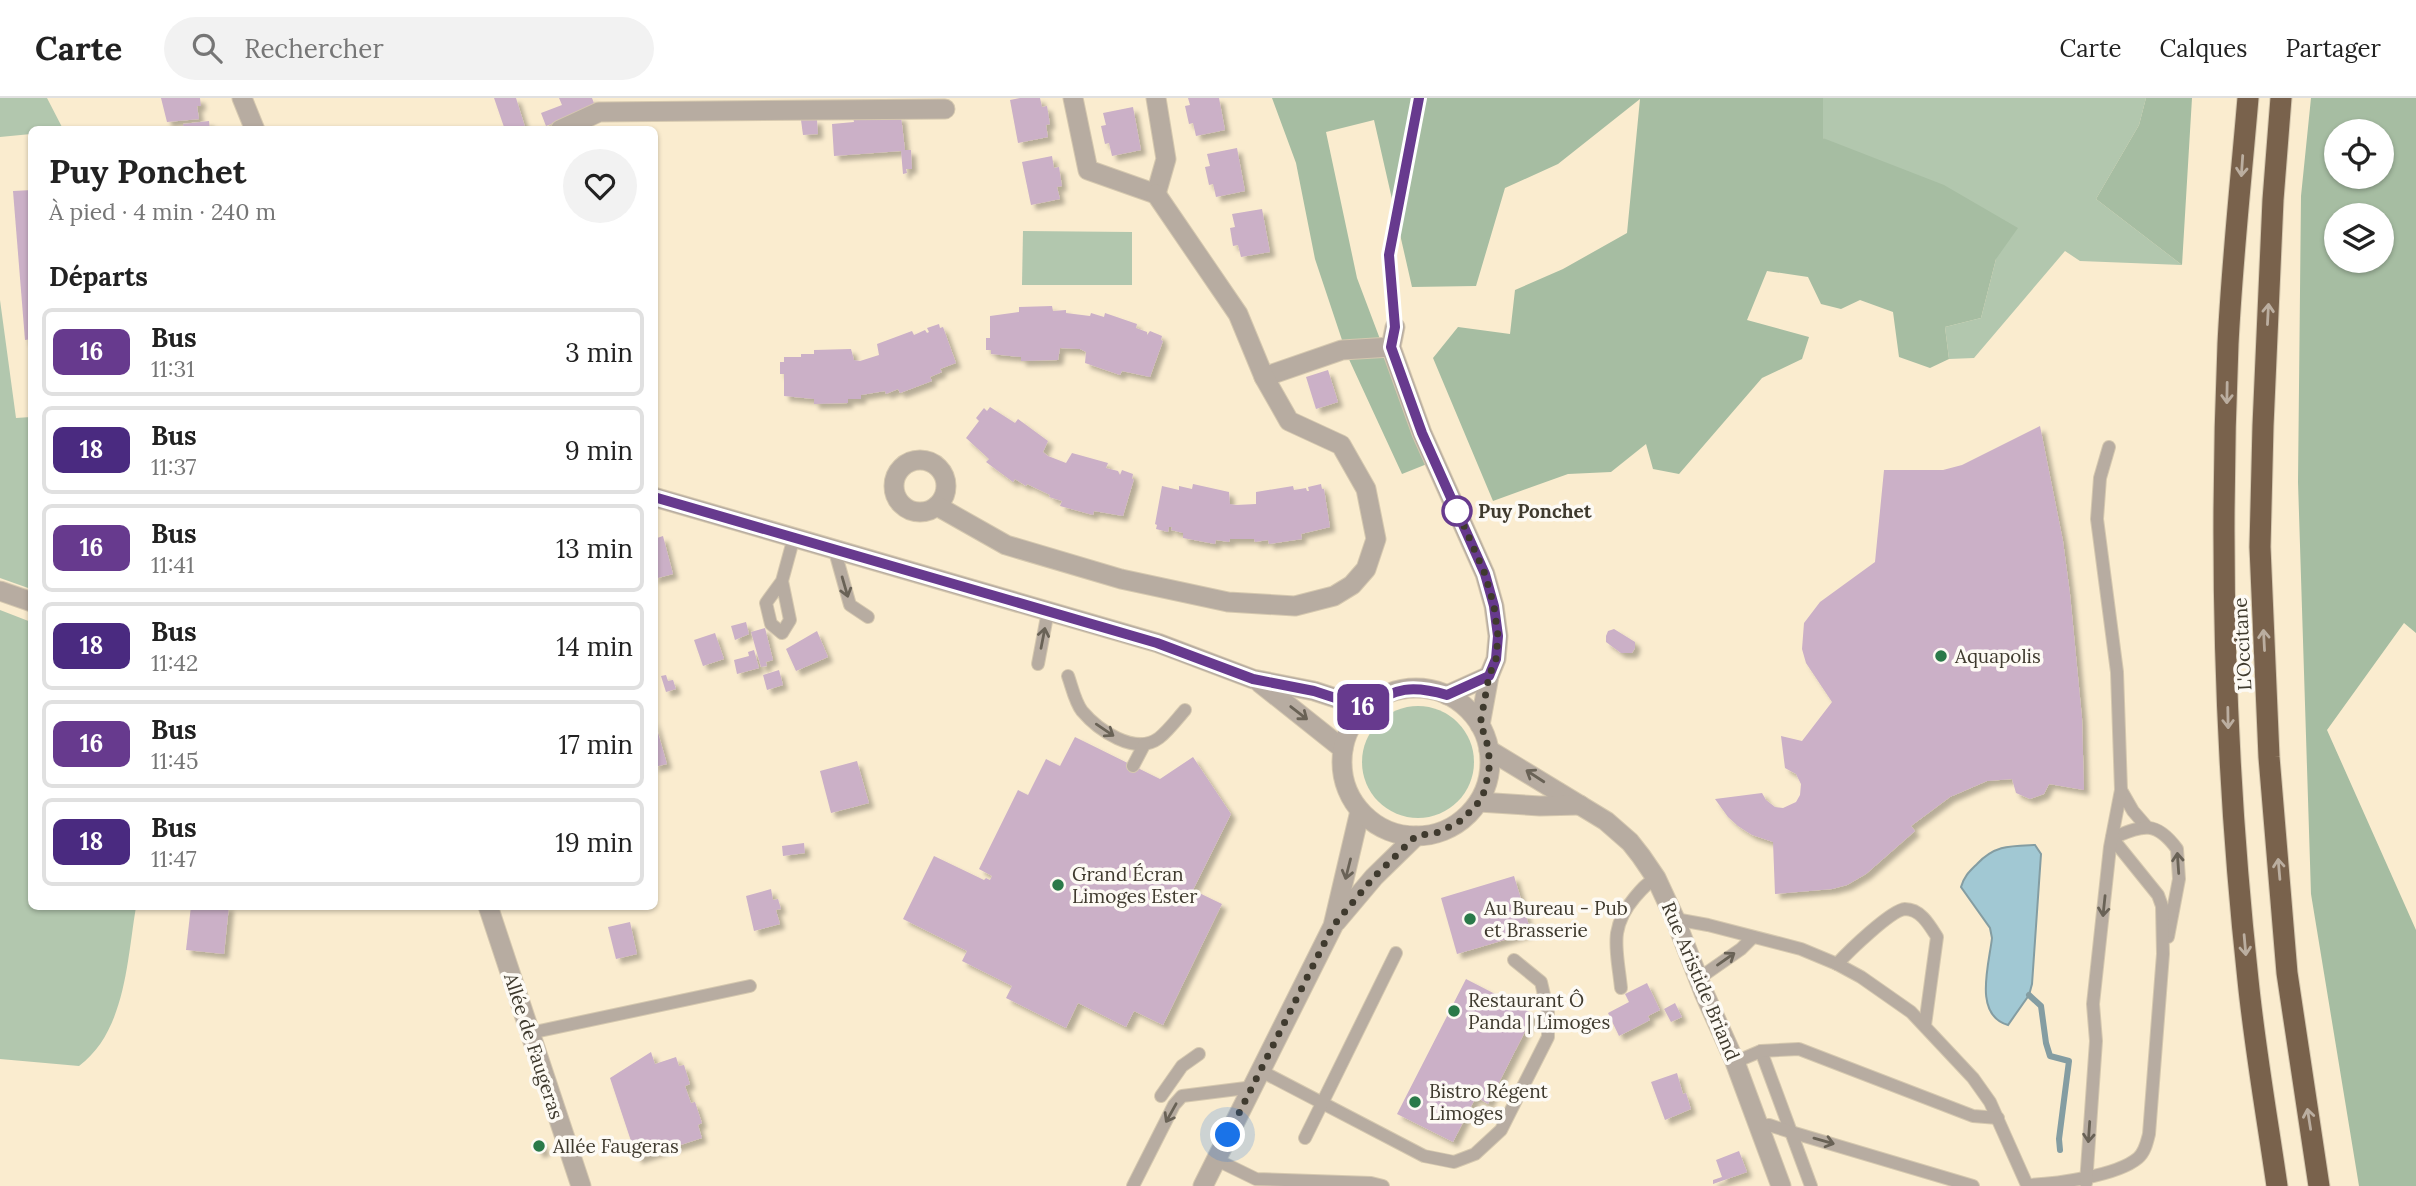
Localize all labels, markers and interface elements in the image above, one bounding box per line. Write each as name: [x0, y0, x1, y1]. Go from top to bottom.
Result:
search box: [164, 17, 654, 80]
text: Carte: [35, 27, 122, 69]
icon: search: [188, 29, 226, 67]
text: Rechercher: [244, 32, 384, 65]
text: Carte: [2059, 33, 2121, 64]
text: Calques: [2159, 33, 2247, 64]
text: Partager: [2285, 33, 2381, 64]
map controls: [2324, 119, 2394, 273]
button: locate: [2324, 119, 2394, 189]
button: heart: [563, 149, 637, 223]
text: Puy Ponchet: [49, 150, 246, 192]
one-way arrow: [2235, 154, 2248, 177]
text: À pied · 4 min · 240 m: [49, 197, 276, 226]
button: layers: [2324, 203, 2394, 273]
text: Départs: [49, 260, 148, 293]
one-way arrow: [2261, 303, 2274, 326]
text: Bus: [151, 321, 197, 354]
text: 16: [80, 336, 103, 367]
text: 3 min: [565, 336, 633, 369]
text: 11:31: [151, 354, 195, 383]
one-way arrow: [2221, 381, 2234, 404]
text: Bus: [151, 419, 197, 452]
text: 18: [80, 434, 103, 465]
text: 9 min: [565, 434, 633, 467]
text: 11:37: [151, 452, 196, 481]
marker: Puy Ponchet: [1442, 496, 1472, 526]
place label: Puy Ponchet: [1478, 499, 1593, 523]
text: Bus: [151, 517, 197, 550]
text: 16: [80, 532, 103, 563]
text: 13 min: [556, 532, 633, 565]
text: 11:41: [151, 550, 194, 579]
one-way arrow: [839, 576, 852, 598]
street label: L'Occitane: [2228, 597, 2256, 691]
text: Bus: [151, 615, 197, 648]
one-way arrow: [1036, 627, 1050, 650]
one-way arrow: [2258, 628, 2271, 651]
text: 18: [80, 630, 103, 661]
text: 14 min: [556, 630, 633, 663]
place label: Aquapolis: [1954, 644, 2041, 668]
text: 11:42: [151, 648, 198, 677]
marker: Aquapolis: [1933, 648, 1949, 664]
line badge: 16: [1332, 684, 1394, 730]
text: 16: [1351, 691, 1375, 722]
one-way arrow: [1289, 705, 1308, 720]
one-way arrow: [2221, 707, 2235, 730]
text: Bus: [151, 713, 197, 746]
one-way arrow: [1095, 723, 1115, 737]
text: 16: [80, 728, 103, 759]
text: 17 min: [558, 728, 633, 761]
text: 11:45: [151, 746, 199, 775]
one-way arrow: [1526, 769, 1545, 784]
text: Bus: [151, 811, 197, 844]
text: 18: [80, 826, 103, 857]
text: 19 min: [555, 826, 633, 859]
text: 11:47: [151, 844, 197, 873]
one-way arrow: [2171, 853, 2184, 875]
one-way arrow: [1341, 857, 1354, 880]
one-way arrow: [2272, 858, 2285, 880]
place label: Grand Écran Limoges Ester: [1072, 862, 1198, 908]
marker: Grand Écran Limoges Ester: [1050, 877, 1066, 893]
one-way arrow: [2097, 894, 2110, 917]
place label: Au Bureau - Pub et Brasserie: [1483, 896, 1628, 942]
street label: Rue Aristide Briand: [1657, 898, 1745, 1064]
marker: Au Bureau - Pub et Brasserie: [1462, 911, 1478, 927]
one-way arrow: [2239, 933, 2252, 956]
one-way arrow: [1716, 952, 1735, 966]
street label: Allée de Faugeras: [499, 969, 569, 1122]
place label: Restaurant Ô Panda | Limoges: [1468, 988, 1610, 1034]
marker: Restaurant Ô Panda | Limoges: [1446, 1003, 1462, 1019]
place label: Bistro Régent Limoges: [1429, 1079, 1549, 1125]
marker: Bistro Régent Limoges: [1407, 1094, 1423, 1110]
one-way arrow: [1164, 1102, 1177, 1123]
one-way arrow: [2302, 1108, 2315, 1130]
your location: [1210, 1117, 1245, 1152]
one-way arrow: [2082, 1121, 2095, 1143]
place label: Allée Faugeras: [552, 1134, 679, 1158]
one-way arrow: [1813, 1136, 1835, 1149]
marker: Allée Faugeras: [531, 1138, 547, 1154]

